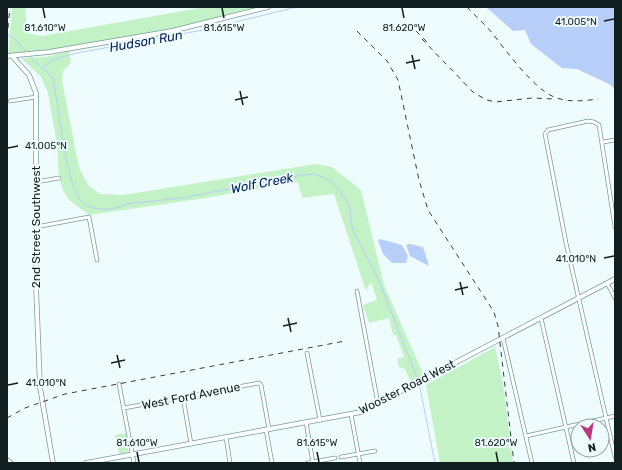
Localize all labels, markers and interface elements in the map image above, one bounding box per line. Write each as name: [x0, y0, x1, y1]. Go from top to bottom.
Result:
text: 41.005°N: [555, 16, 597, 28]
text: 81.610°W: [24, 22, 66, 34]
text: 81.615°W: [204, 22, 244, 34]
text: 81.620°W: [382, 22, 426, 34]
water label: Hudson Run: [108, 27, 184, 55]
text: 41.005°N: [25, 140, 67, 152]
street label: 2nd Street Southwest: [29, 165, 43, 288]
water label: Wolf Creek: [229, 170, 295, 196]
text: 41.010°N: [556, 253, 596, 265]
street label: Wooster Road West: [357, 357, 458, 417]
text: 41.010°N: [26, 377, 66, 389]
street label: West Ford Avenue: [141, 380, 242, 412]
north arrow: [570, 418, 610, 458]
text: 81.610°W: [116, 437, 158, 449]
text: 81.615°W: [297, 437, 337, 449]
text: 81.620°W: [474, 437, 518, 449]
text: N: [587, 440, 597, 454]

